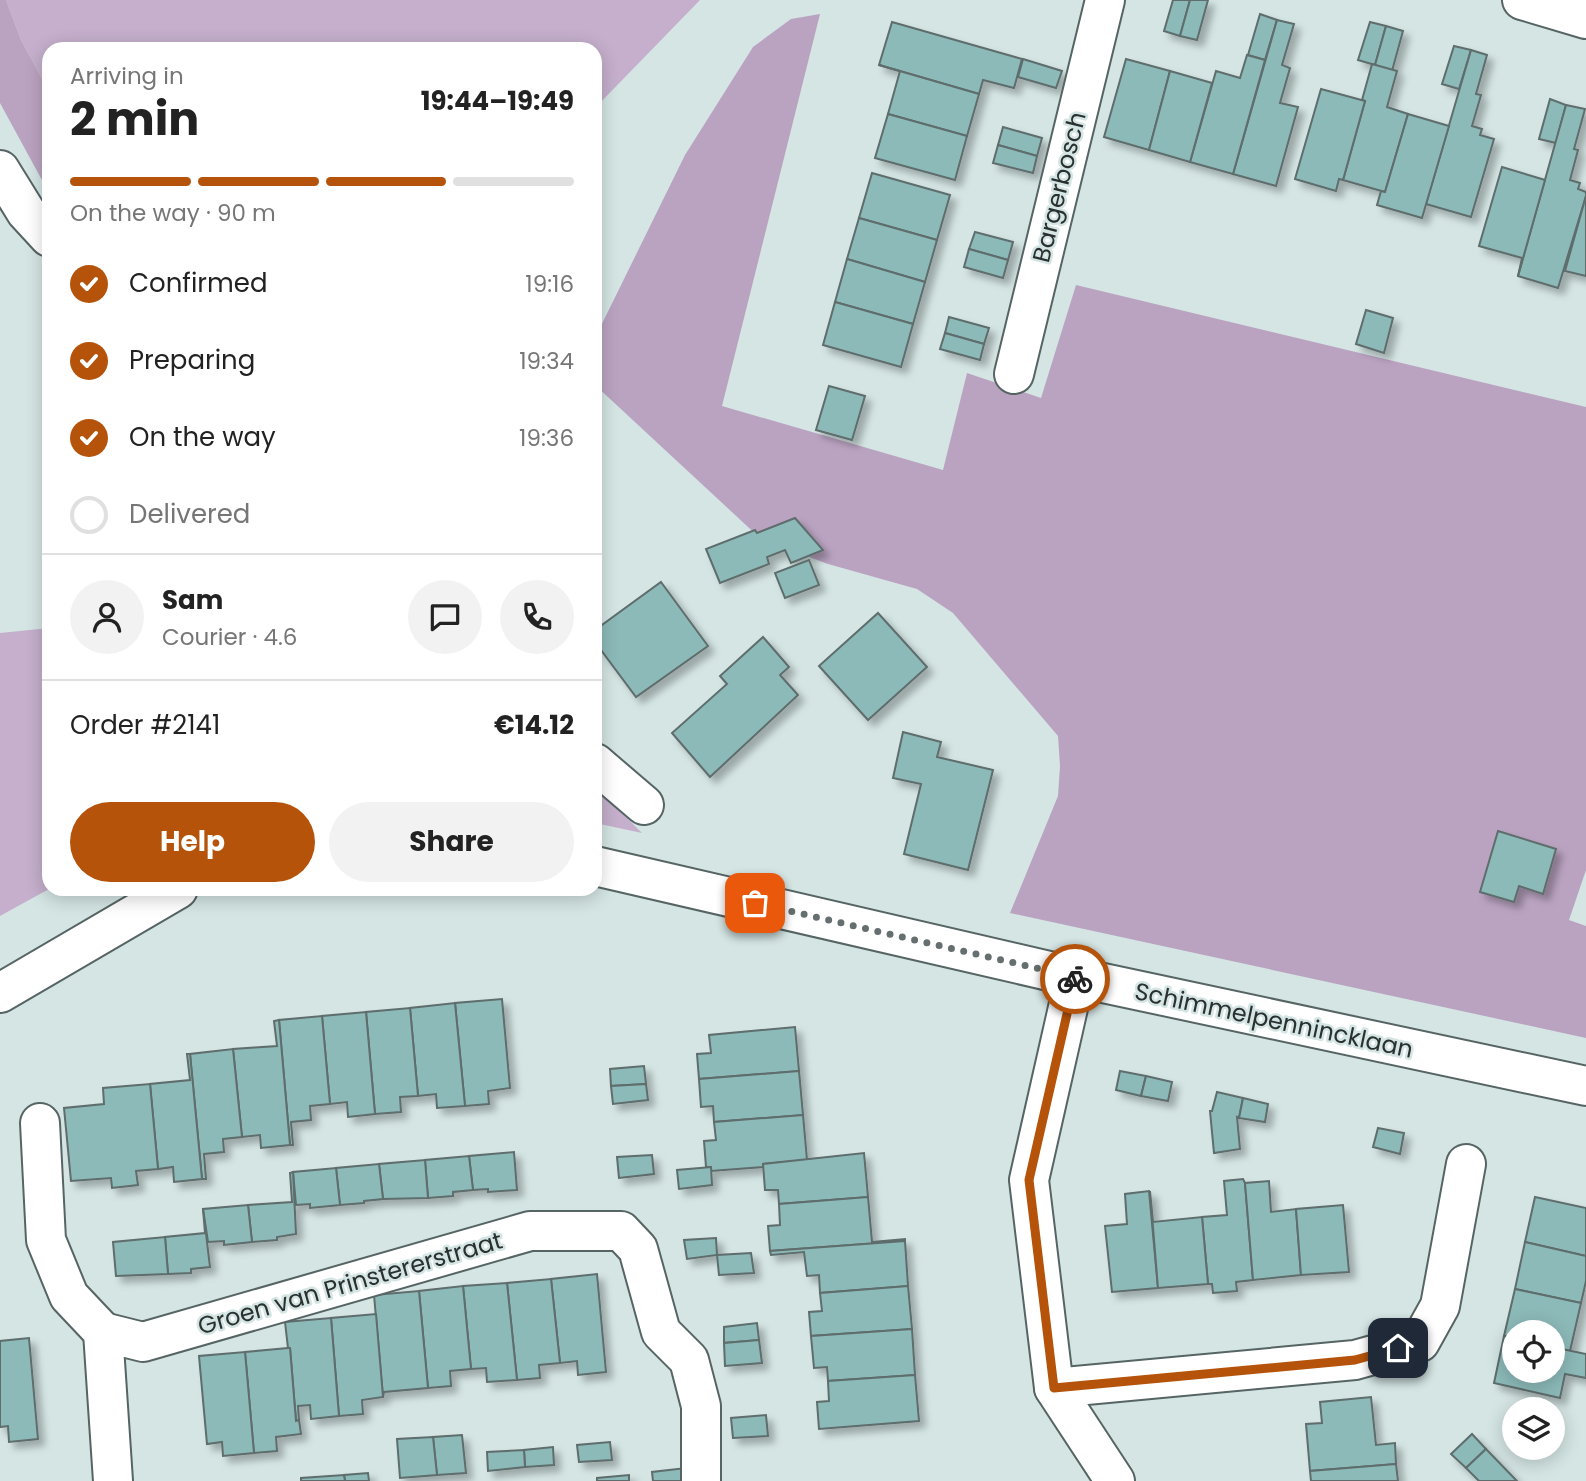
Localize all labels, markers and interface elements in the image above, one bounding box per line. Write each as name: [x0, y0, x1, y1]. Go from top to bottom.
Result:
text: Arriving in: [70, 60, 184, 92]
text: 19:44–19:49: [421, 83, 574, 119]
text: 2 min: [70, 87, 199, 151]
street label: Bargerbosch: [1024, 108, 1094, 266]
text: On the way · 90 m: [70, 197, 276, 229]
icon: check: [70, 265, 108, 303]
text: Confirmed: [129, 265, 267, 301]
text: 19:16: [525, 268, 574, 300]
icon: check: [70, 342, 108, 380]
text: Preparing: [129, 342, 255, 378]
text: 19:34: [519, 345, 574, 377]
icon: check: [70, 419, 108, 457]
text: On the way: [129, 419, 276, 455]
text: 19:36: [519, 422, 574, 454]
text: Delivered: [129, 496, 250, 532]
button: person: [70, 580, 144, 654]
button: chat: [408, 580, 482, 654]
button: phone: [500, 580, 574, 654]
text: Sam: [162, 582, 223, 618]
text: Courier · 4.6: [162, 621, 297, 653]
text: Order #2141: [70, 707, 220, 743]
text: €14.12: [494, 707, 574, 743]
button: Help: [70, 802, 315, 882]
button: Share: [329, 802, 574, 882]
pin: [725, 873, 785, 933]
icon: bag: [736, 884, 774, 922]
courier: [1040, 944, 1110, 1014]
icon: bike: [1056, 960, 1094, 998]
street label: Schimmelpennincklaan: [1132, 974, 1416, 1066]
street label: Groen van Prinstererstraat: [194, 1224, 506, 1342]
pin: [1368, 1318, 1428, 1378]
map controls: [1502, 1320, 1565, 1460]
button: locate: [1502, 1320, 1565, 1383]
icon: home: [1379, 1329, 1417, 1367]
button: layers: [1502, 1397, 1565, 1460]

